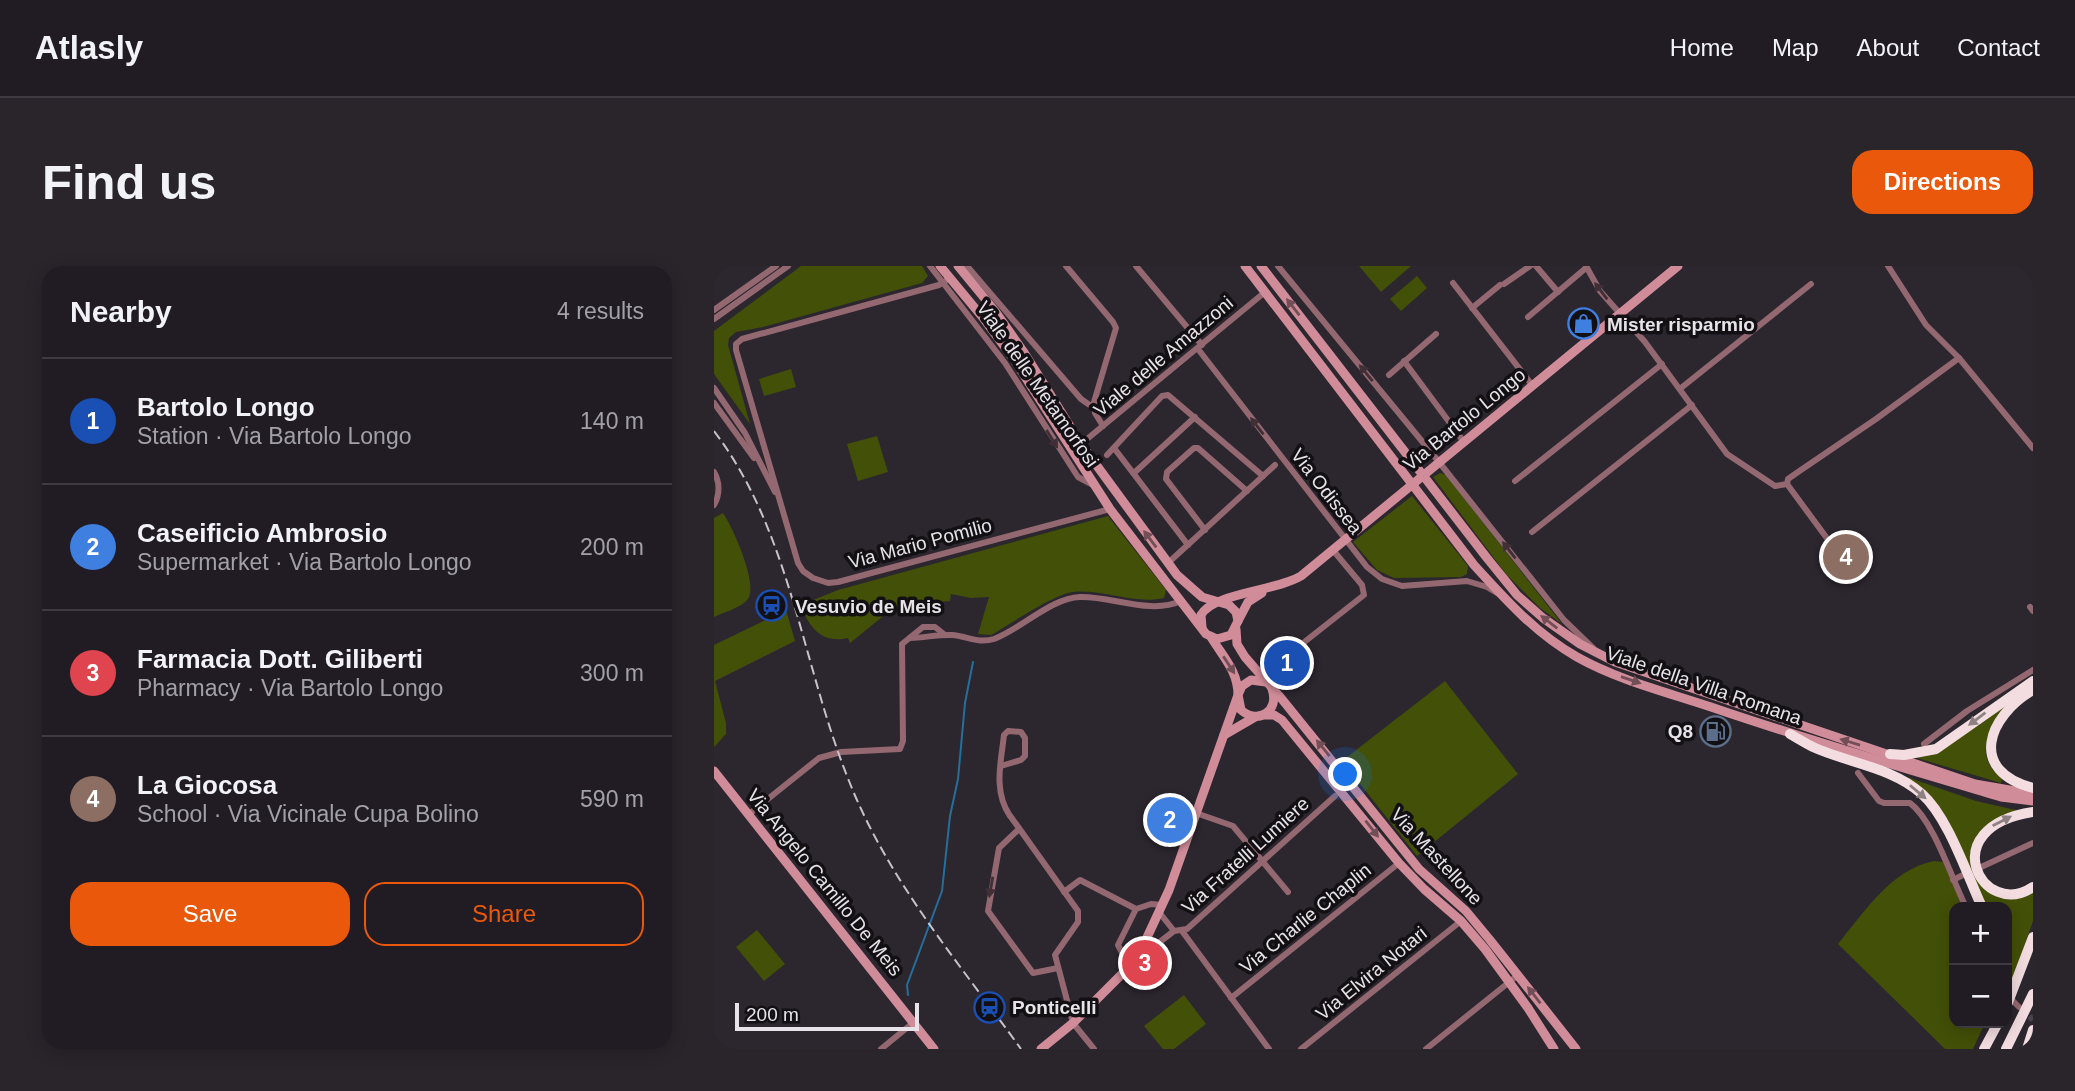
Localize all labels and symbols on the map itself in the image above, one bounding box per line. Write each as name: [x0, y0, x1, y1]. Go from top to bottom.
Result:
one-way arrow: [1595, 282, 1609, 300]
street label: Viale delle Amazzoni: [1090, 292, 1237, 421]
street label: Viale delle Metamorfosi: [972, 298, 1103, 471]
one-way arrow: [1286, 299, 1301, 317]
shop icon: Mister risparmio: [1567, 307, 1601, 341]
place label: Mister risparmio: [1607, 314, 1755, 335]
one-way arrow: [1358, 364, 1374, 382]
street label: Via Bartolo Longo: [1399, 364, 1529, 475]
one-way arrow: [1250, 418, 1265, 436]
one-way arrow: [1046, 429, 1059, 449]
street label: Via Odissea: [1287, 445, 1367, 538]
street label: Via Mario Pomilio: [846, 514, 994, 573]
one-way arrow: [1143, 530, 1157, 548]
pin: 4: [1823, 531, 1869, 583]
one-way arrow: [1501, 542, 1516, 560]
station icon: Vesuvio de Meis: [755, 589, 789, 623]
place label: Vesuvio de Meis: [795, 596, 942, 617]
one-way arrow: [1540, 616, 1558, 630]
pin: 1: [1264, 637, 1310, 689]
street label: Viale della Villa Romana: [1603, 642, 1805, 729]
one-way arrow: [1222, 656, 1236, 674]
one-way arrow: [1621, 675, 1642, 686]
one-way arrow: [1968, 712, 1986, 726]
fuel station icon: Q8: [1699, 714, 1733, 748]
place label: Q8: [1668, 721, 1693, 742]
one-way arrow: [1839, 736, 1860, 746]
one-way arrow: [1315, 740, 1330, 758]
your location: [1328, 757, 1362, 791]
street label: Via Angelo Camillo De Meis: [743, 785, 906, 980]
one-way arrow: [1908, 785, 1926, 800]
street label: Via Fratelli Lumiere: [1178, 793, 1313, 918]
pin: 2: [1147, 794, 1193, 846]
street label: Via Mastellone: [1387, 804, 1487, 909]
one-way arrow: [1992, 816, 2012, 828]
one-way arrow: [1365, 819, 1380, 837]
street label: Via Charlie Chaplin: [1236, 859, 1375, 978]
one-way arrow: [985, 876, 996, 898]
street label: Via Elvira Notari: [1312, 922, 1431, 1024]
pin: 3: [1122, 937, 1168, 989]
one-way arrow: [1526, 987, 1541, 1005]
station icon: Ponticelli: [972, 990, 1006, 1024]
place label: Ponticelli: [1012, 997, 1096, 1018]
scale bar: [735, 1000, 919, 1032]

